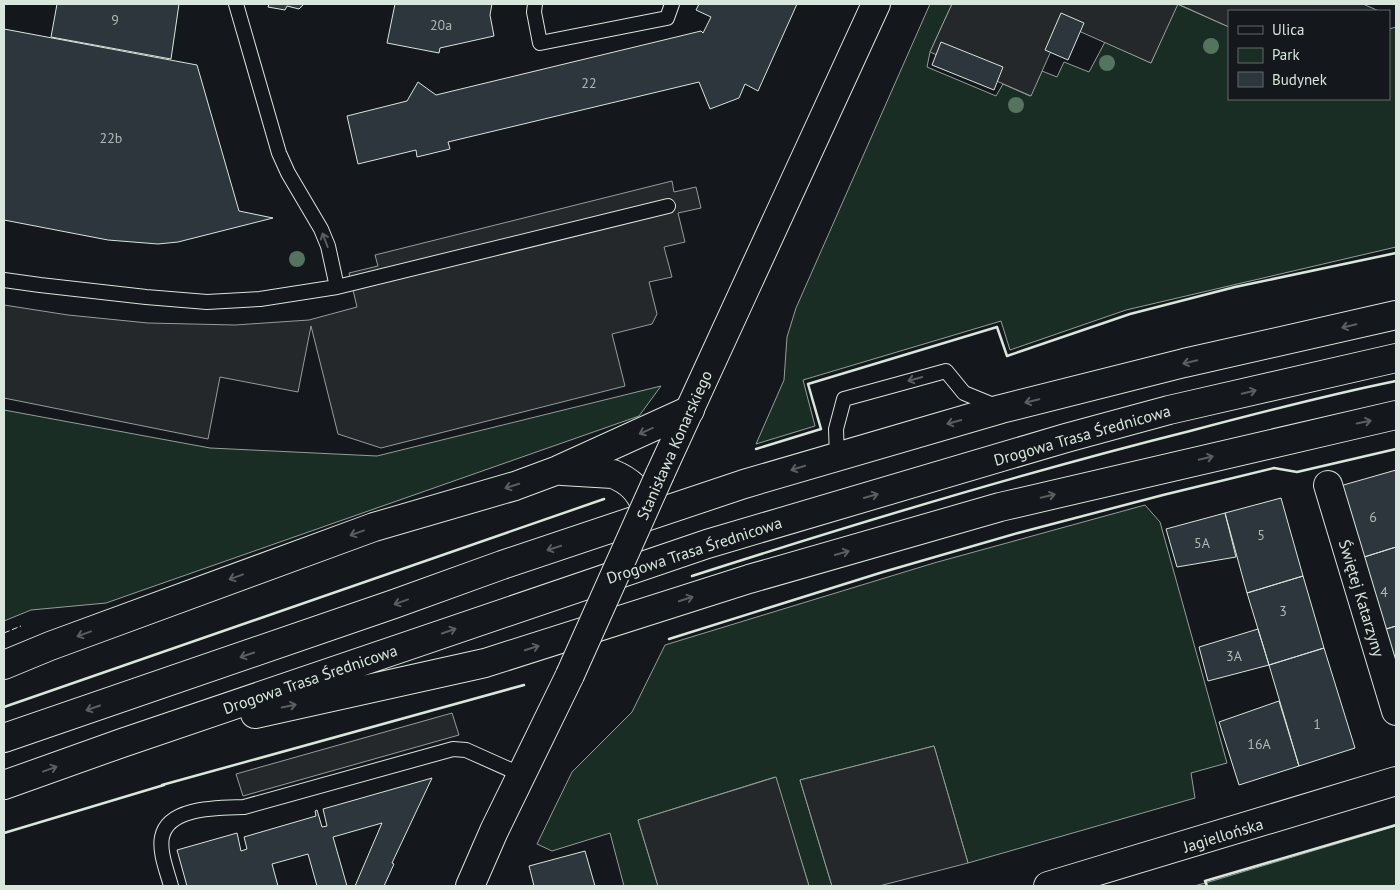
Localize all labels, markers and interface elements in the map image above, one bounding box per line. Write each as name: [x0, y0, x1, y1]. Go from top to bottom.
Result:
legend: [1228, 10, 1390, 100]
house number: 9: [111, 11, 119, 29]
house number: 20a: [430, 16, 452, 34]
text: Ulica: [1272, 20, 1304, 39]
text: Park: [1272, 45, 1300, 64]
text: Budynek: [1272, 70, 1328, 89]
house number: 22: [581, 74, 597, 92]
house number: 22b: [100, 129, 122, 147]
one-way arrow: [320, 232, 329, 248]
one-way arrow: [1341, 322, 1357, 331]
one-way arrow: [1183, 358, 1199, 367]
street label: Stanisława Konarskiego: [632, 367, 716, 523]
one-way arrow: [907, 375, 923, 384]
one-way arrow: [1241, 387, 1257, 396]
one-way arrow: [1025, 397, 1041, 406]
street label: Drogowa Trasa Średnicowa: [991, 400, 1173, 470]
one-way arrow: [1356, 416, 1372, 426]
one-way arrow: [947, 418, 963, 428]
one-way arrow: [639, 426, 654, 436]
one-way arrow: [1197, 453, 1213, 463]
one-way arrow: [791, 463, 807, 473]
one-way arrow: [505, 482, 521, 492]
one-way arrow: [863, 490, 879, 500]
one-way arrow: [1039, 491, 1055, 500]
house number: 6: [1369, 508, 1377, 526]
street label: Drogowa Trasa Średnicowa: [604, 512, 784, 588]
house number: 5: [1257, 526, 1265, 544]
one-way arrow: [350, 529, 365, 538]
house number: 5A: [1194, 534, 1211, 552]
street label: Świętej Katarzyny: [1335, 537, 1389, 659]
one-way arrow: [547, 544, 562, 553]
one-way arrow: [834, 547, 850, 557]
one-way arrow: [229, 573, 244, 582]
house number: 4: [1380, 583, 1388, 601]
one-way arrow: [678, 594, 694, 603]
one-way arrow: [393, 598, 409, 607]
house number: 3: [1279, 602, 1287, 620]
one-way arrow: [441, 626, 457, 635]
one-way arrow: [76, 630, 92, 639]
street label: Drogowa Trasa Średnicowa: [220, 640, 400, 718]
one-way arrow: [523, 643, 539, 653]
house number: 3A: [1226, 647, 1243, 665]
one-way arrow: [240, 651, 255, 660]
one-way arrow: [281, 701, 297, 710]
one-way arrow: [86, 703, 102, 713]
house number: 1: [1313, 715, 1321, 733]
house number: 16A: [1247, 735, 1272, 753]
one-way arrow: [42, 764, 57, 773]
street label: Jagiellońska: [1180, 813, 1265, 857]

